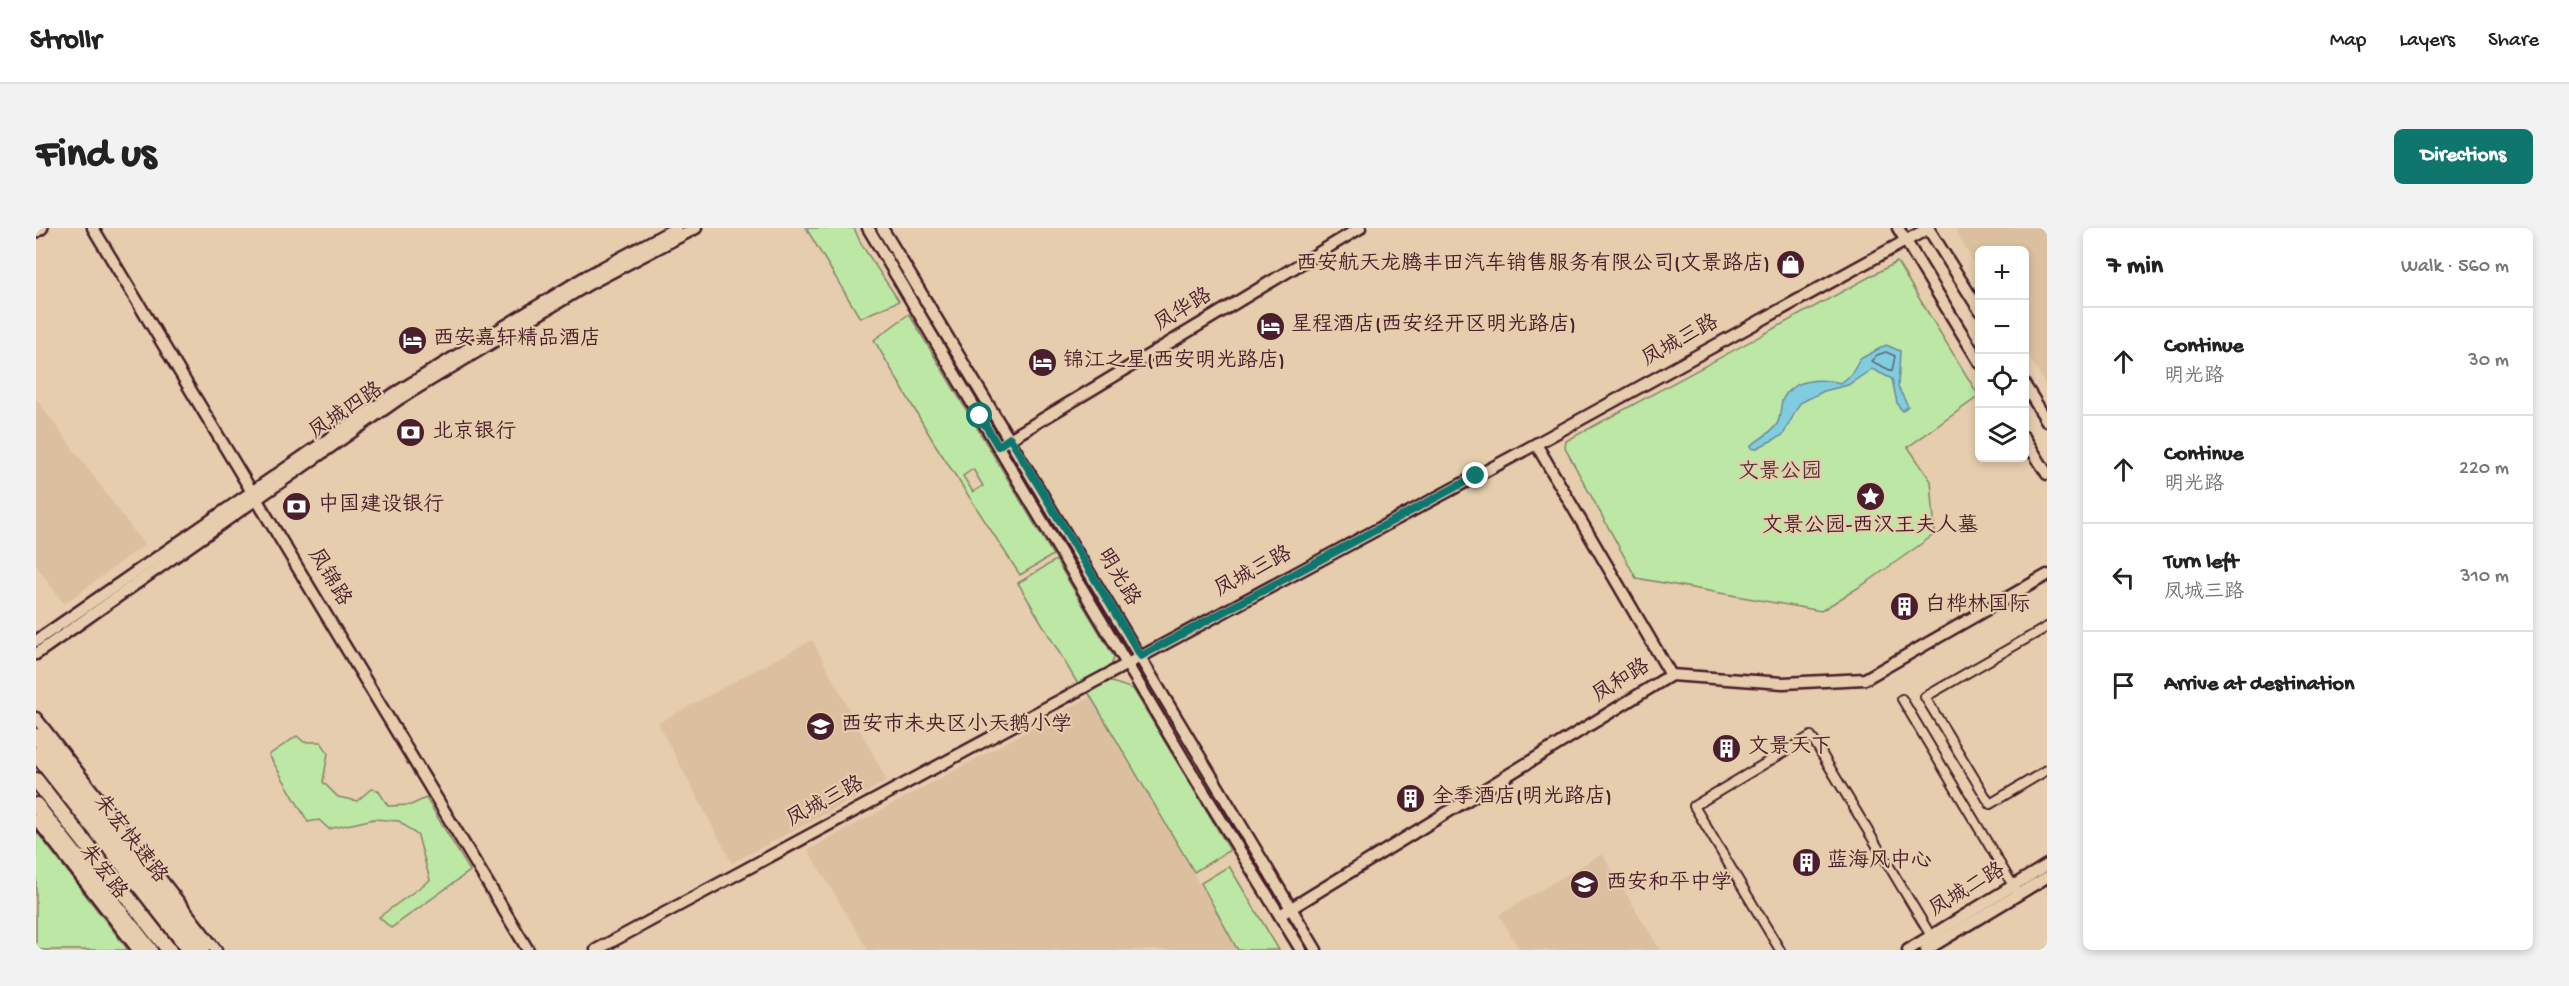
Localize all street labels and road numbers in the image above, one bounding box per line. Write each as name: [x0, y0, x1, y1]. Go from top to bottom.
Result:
street label: 凤华路: [1150, 282, 1217, 338]
street label: 凤城三路: [1637, 309, 1724, 373]
street label: 凤城四路: [304, 376, 389, 446]
street label: 凤城三路: [1210, 540, 1297, 604]
street label: 凤锦路: [301, 544, 357, 611]
street label: 明光路: [1090, 544, 1146, 611]
street label: 凤和路: [1588, 653, 1655, 709]
street label: 凤城三路: [782, 770, 869, 834]
street label: 朱宏快速路: [87, 790, 173, 889]
street label: 朱宏路: [73, 839, 133, 906]
street label: 凤城二路: [1925, 857, 2010, 923]

